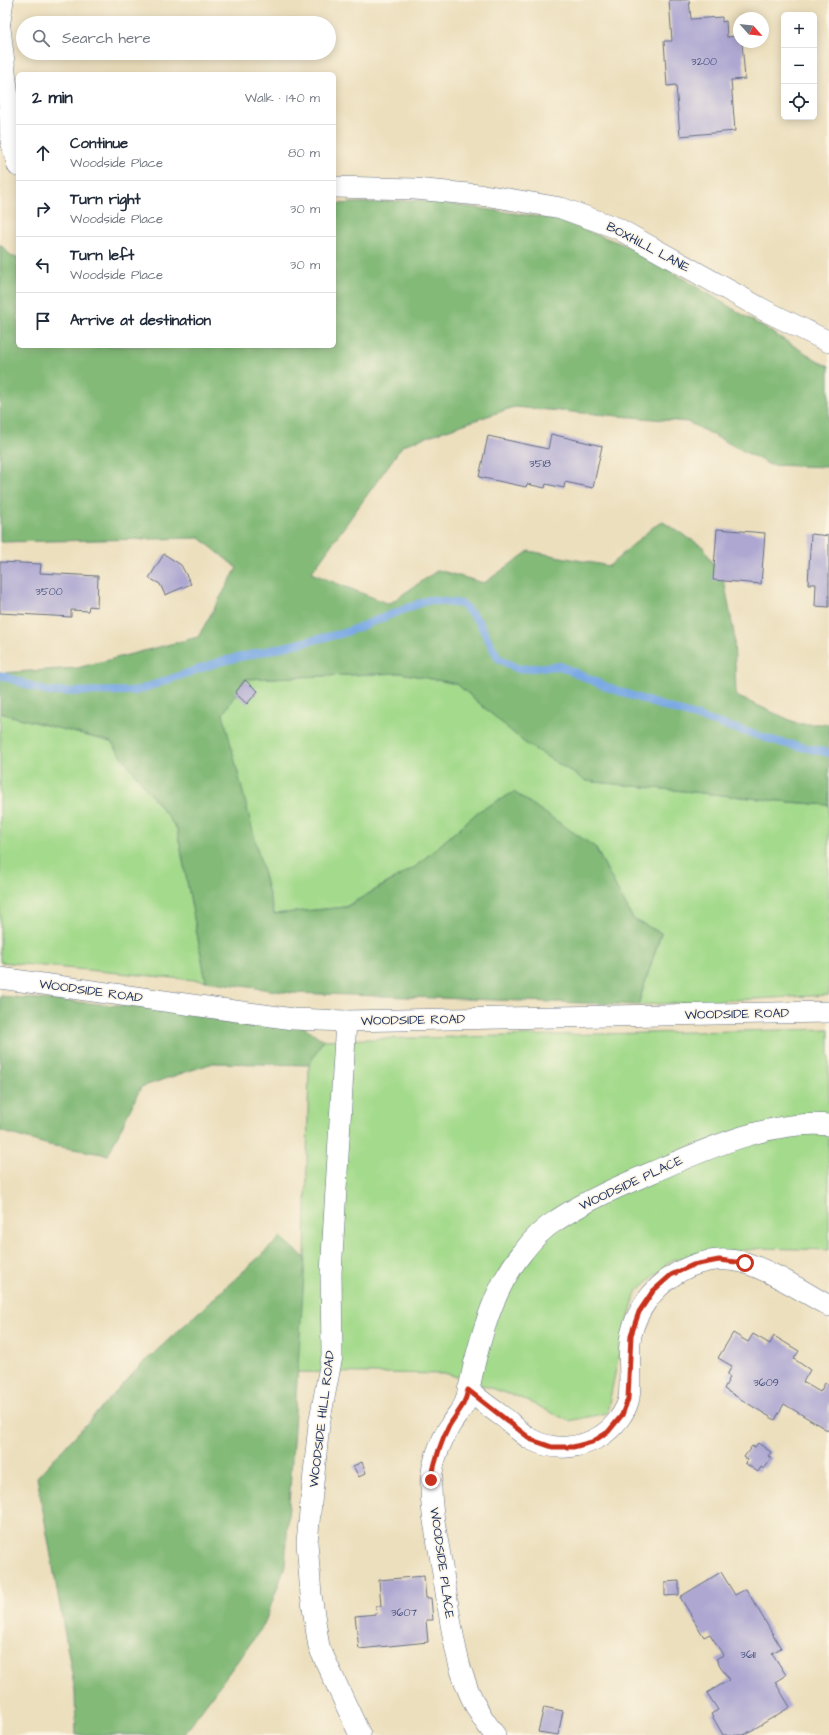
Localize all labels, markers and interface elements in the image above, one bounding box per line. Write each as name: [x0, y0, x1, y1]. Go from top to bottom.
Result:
north arrow: [733, 12, 769, 48]
map controls: [781, 12, 817, 120]
button: +: [781, 12, 817, 48]
search box: [16, 16, 336, 60]
icon: search: [30, 27, 52, 49]
text: Search here: [62, 28, 151, 49]
button: −: [781, 48, 817, 84]
house number: 3200: [691, 54, 717, 69]
button: locate: [781, 84, 817, 120]
text: 2 min: [32, 86, 73, 110]
text: Walk · 140 m: [245, 89, 320, 107]
text: Continue: [70, 133, 128, 154]
icon: ahead: [32, 142, 54, 164]
text: 80 m: [288, 144, 320, 162]
text: Woodside Place: [70, 154, 163, 172]
text: Turn right: [70, 189, 141, 210]
icon: right: [32, 198, 54, 220]
text: 30 m: [290, 200, 320, 218]
text: Woodside Place: [70, 210, 163, 228]
street label: BOXHILL LANE: [603, 217, 693, 277]
text: Turn left: [70, 245, 134, 266]
icon: left: [32, 254, 54, 276]
text: 30 m: [290, 256, 320, 274]
text: Woodside Place: [70, 266, 163, 284]
icon: arrive: [32, 310, 54, 332]
text: Arrive at destination: [70, 310, 211, 331]
house number: 3518: [529, 456, 551, 471]
house number: 3500: [35, 584, 63, 599]
street label: WOODSIDE ROAD: [38, 975, 145, 1007]
street label: WOODSIDE ROAD: [685, 1004, 790, 1024]
street label: WOODSIDE ROAD: [361, 1010, 466, 1030]
street label: WOODSIDE PLACE: [576, 1151, 686, 1215]
route start: [736, 1254, 754, 1272]
street label: WOODSIDE HILL ROAD: [305, 1349, 339, 1488]
house number: 3609: [753, 1375, 779, 1390]
route end: [422, 1471, 440, 1489]
street label: WOODSIDE PLACE: [425, 1506, 459, 1620]
house number: 3607: [391, 1605, 417, 1620]
house number: 3611: [740, 1647, 756, 1662]

